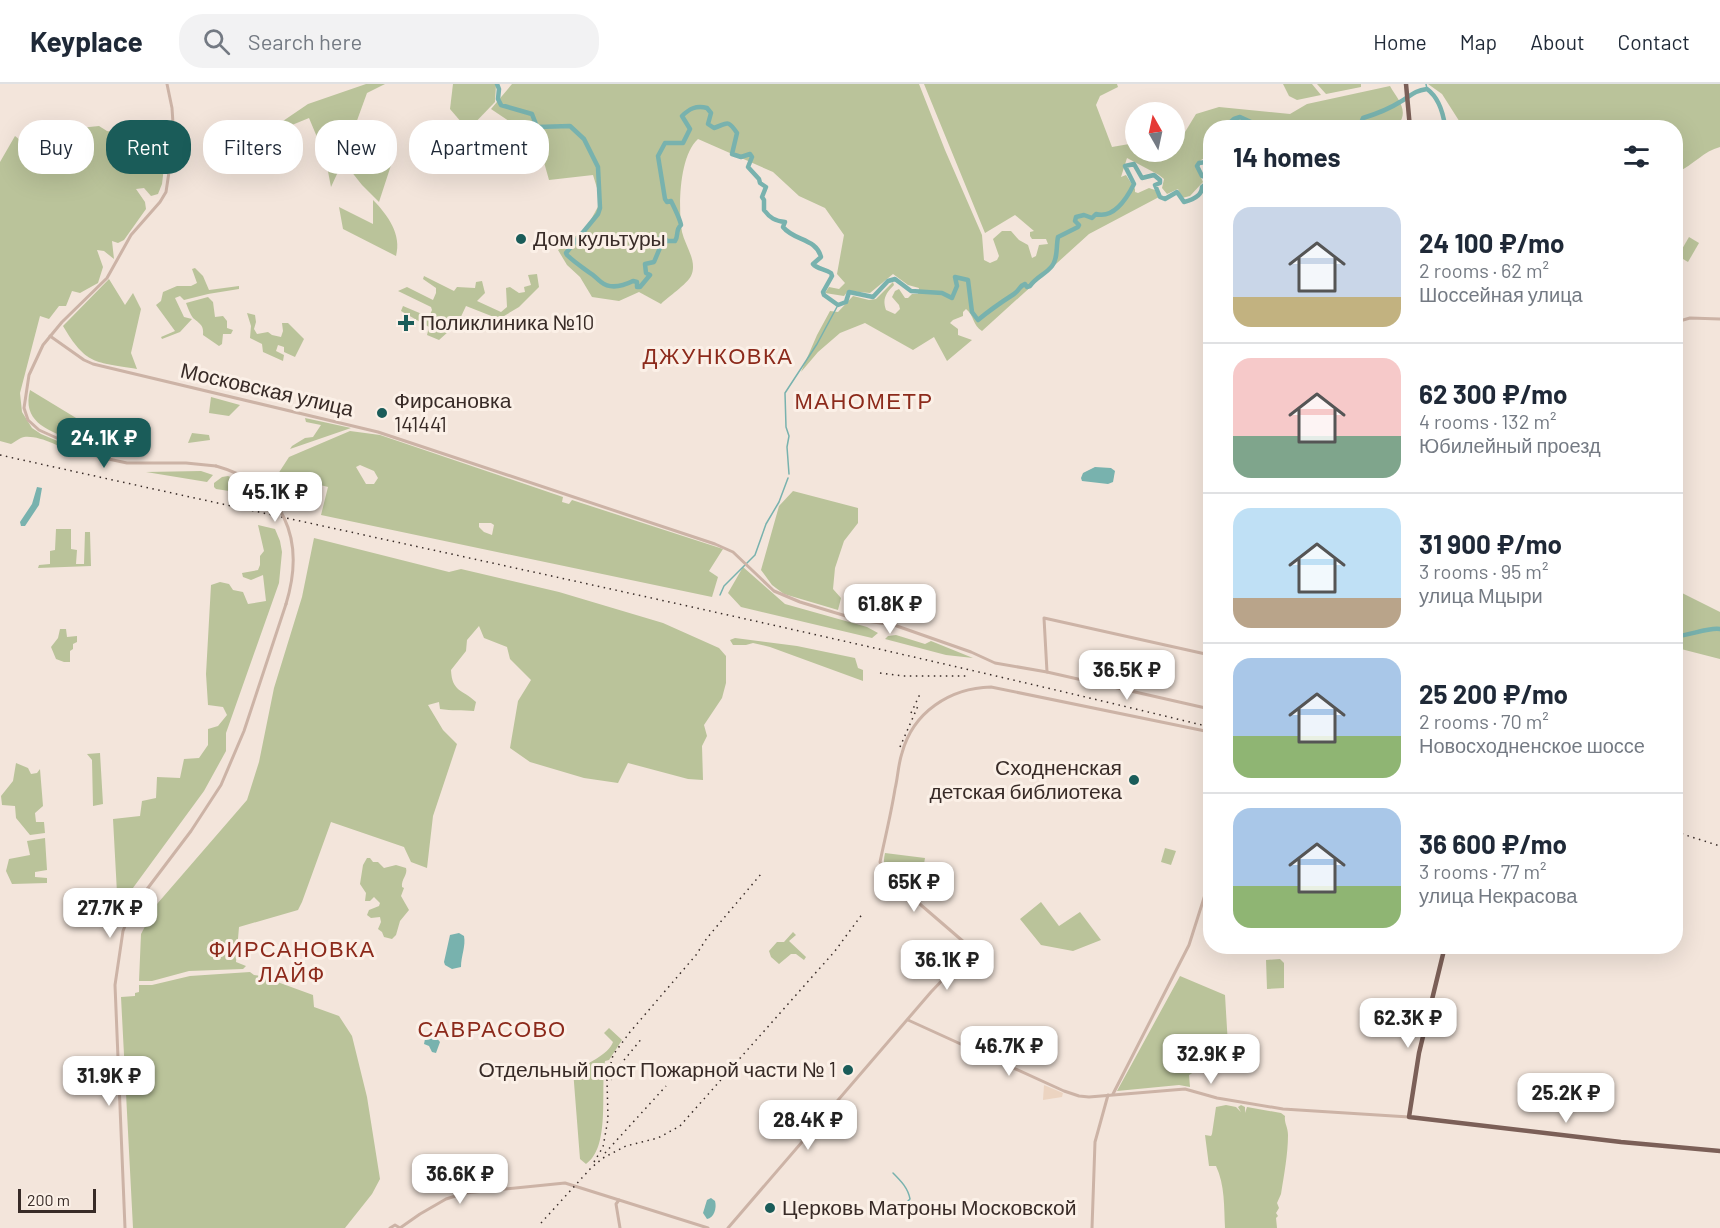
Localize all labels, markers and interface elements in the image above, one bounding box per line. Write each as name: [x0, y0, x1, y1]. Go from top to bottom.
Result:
search box: [179, 14, 599, 68]
text: Keyplace: [30, 24, 143, 58]
icon: search: [200, 25, 233, 58]
text: Search here: [248, 28, 362, 54]
text: Home: [1373, 29, 1427, 54]
text: Map: [1460, 29, 1497, 54]
text: About: [1530, 29, 1585, 54]
text: Contact: [1618, 29, 1690, 54]
north arrow: [1125, 102, 1185, 162]
map controls: [1125, 102, 1185, 162]
chip: Buy: [18, 120, 94, 174]
chip: Rent: [106, 120, 191, 174]
chip: Filters: [203, 120, 303, 174]
chip: New: [315, 120, 397, 174]
chip: Apartment: [409, 120, 549, 174]
icon: filters: [1620, 140, 1653, 173]
text: 14 homes: [1233, 141, 1340, 172]
place label: Дом культуры: [533, 225, 666, 250]
text: 24 100 ₽/mo: [1419, 227, 1564, 258]
icon: home: [1281, 231, 1353, 303]
marker: Дом культуры: [514, 232, 528, 246]
text: 2 rooms · 62 m²: [1419, 258, 1549, 282]
text: Шоссейная улица: [1419, 282, 1583, 306]
place label: Поликлиника №10: [420, 309, 594, 334]
marker: Поликлиника №10: [397, 314, 415, 332]
district label: ДЖУНКОВКА: [643, 342, 793, 369]
street label: Московская улица: [178, 356, 357, 421]
text: 62 300 ₽/mo: [1419, 378, 1568, 409]
icon: home: [1281, 382, 1353, 454]
place label: Фирсановка 141441: [394, 387, 512, 436]
district label: МАНОМЕТР: [794, 387, 934, 413]
marker: Фирсановка 141441: [375, 406, 389, 420]
text: 4 rooms · 132 m²: [1419, 409, 1556, 433]
pin: 24.1K ₽: [49, 418, 159, 469]
text: 24.1K ₽: [71, 425, 137, 449]
text: Юбилейный проезд: [1419, 433, 1601, 457]
pin: 45.1K ₽: [220, 472, 330, 523]
text: 45.1K ₽: [242, 479, 308, 503]
text: 31 900 ₽/mo: [1419, 528, 1562, 559]
icon: home: [1281, 532, 1353, 604]
text: 3 rooms · 95 m²: [1419, 559, 1548, 583]
text: улица Мцыри: [1419, 583, 1543, 607]
pin: 61.8K ₽: [835, 584, 945, 635]
text: 61.8K ₽: [858, 591, 922, 615]
pin: 36.5K ₽: [1072, 650, 1182, 701]
text: 36.5K ₽: [1093, 657, 1161, 681]
text: 25 200 ₽/mo: [1419, 678, 1568, 709]
icon: home: [1281, 682, 1353, 754]
text: 2 rooms · 70 m²: [1419, 709, 1549, 733]
text: Новосходненское шоссе: [1419, 733, 1645, 757]
place label: Сходненская детская библиотека: [930, 754, 1122, 803]
marker: Сходненская детская библиотека: [1127, 773, 1141, 787]
text: 36 600 ₽/mo: [1419, 828, 1567, 859]
icon: home: [1281, 832, 1353, 904]
text: 3 rooms · 77 m²: [1419, 859, 1547, 883]
pin: 65K ₽: [872, 862, 956, 913]
text: 65K ₽: [888, 869, 940, 893]
text: улица Некрасова: [1419, 883, 1577, 907]
pin: 27.7K ₽: [55, 888, 165, 939]
text: 27.7K ₽: [77, 895, 143, 919]
district label: ФИРСАНОВКА ЛАЙФ: [208, 935, 376, 986]
pin: 36.1K ₽: [892, 940, 1002, 991]
text: 36.1K ₽: [915, 947, 979, 971]
pin: 62.3K ₽: [1353, 998, 1463, 1049]
text: 62.3K ₽: [1374, 1005, 1442, 1029]
district label: САВРАСОВО: [417, 1015, 567, 1041]
pin: 46.7K ₽: [954, 1026, 1064, 1077]
text: 46.7K ₽: [975, 1033, 1043, 1057]
pin: 32.9K ₽: [1156, 1034, 1266, 1085]
text: 32.9K ₽: [1177, 1041, 1245, 1065]
pin: 31.9K ₽: [54, 1056, 164, 1107]
place label: Отдельный пост Пожарной части № 1: [478, 1056, 836, 1081]
text: 31.9K ₽: [77, 1063, 141, 1087]
marker: Отдельный пост Пожарной части № 1: [841, 1063, 855, 1077]
pin: 25.2K ₽: [1511, 1073, 1621, 1124]
text: 25.2K ₽: [1531, 1080, 1601, 1104]
pin: 28.4K ₽: [753, 1100, 863, 1151]
text: 28.4K ₽: [773, 1107, 843, 1131]
pin: 36.6K ₽: [405, 1154, 515, 1205]
text: 36.6K ₽: [426, 1161, 494, 1185]
scale bar: [18, 1186, 96, 1214]
text: 200 m: [27, 1190, 70, 1209]
place label: Церковь Матроны Московской: [782, 1194, 1076, 1219]
marker: Церковь Матроны Московской: [763, 1201, 777, 1215]

